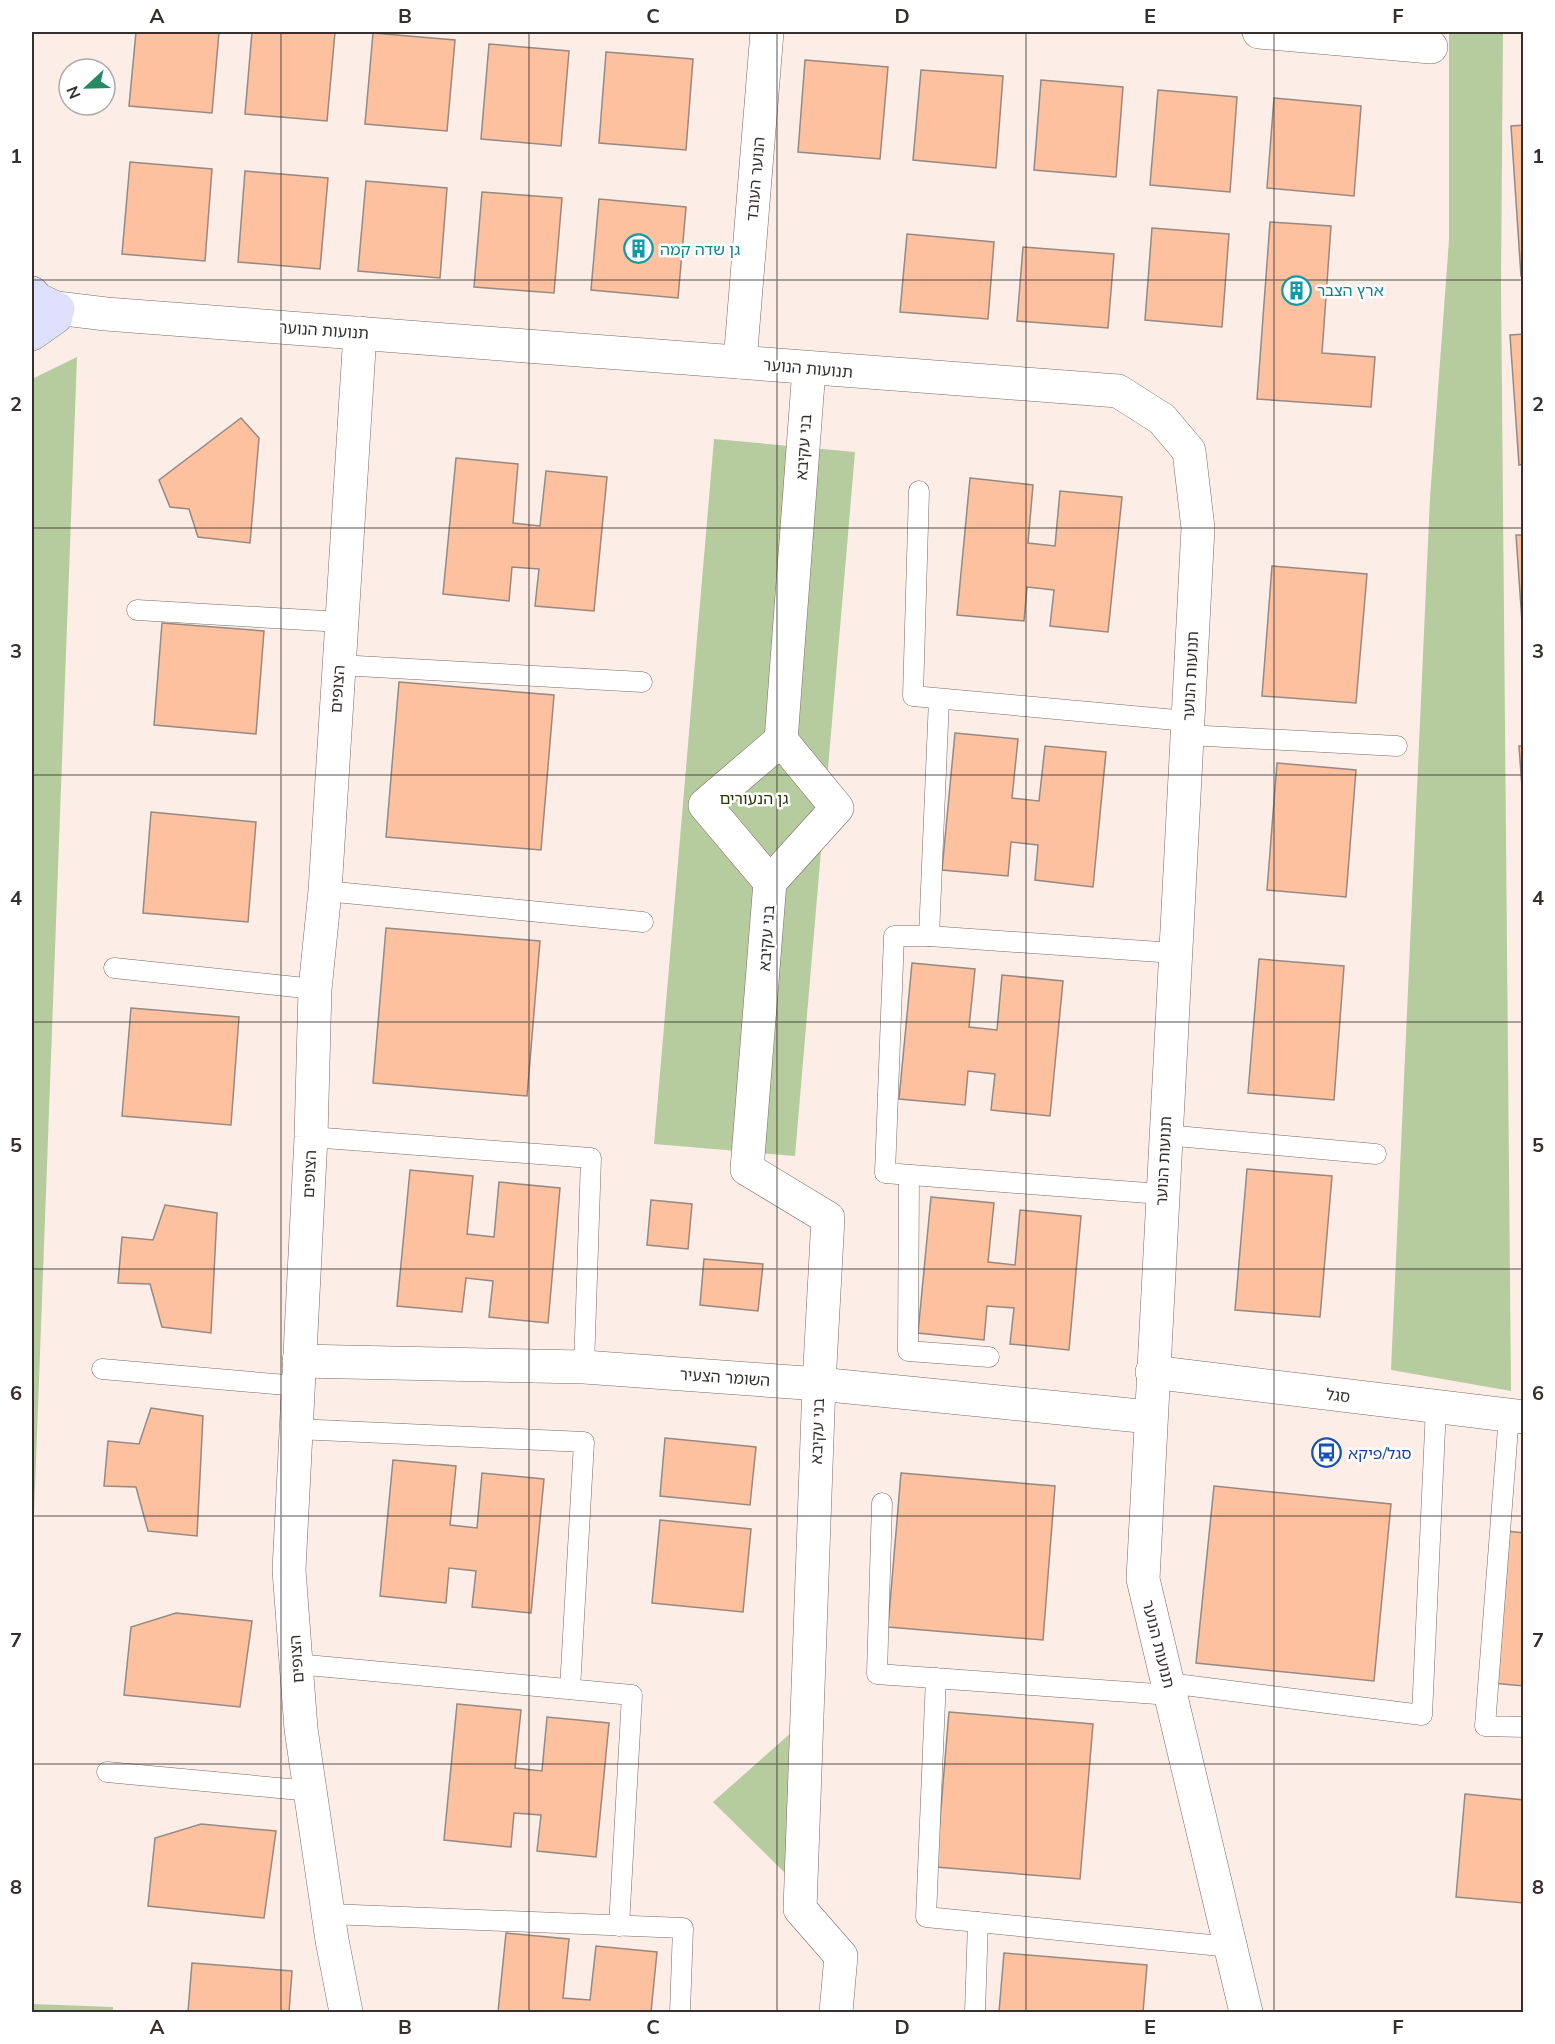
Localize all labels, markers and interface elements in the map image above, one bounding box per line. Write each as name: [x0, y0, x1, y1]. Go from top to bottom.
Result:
text: A: [150, 3, 165, 28]
text: B: [398, 3, 412, 28]
text: C: [646, 3, 660, 28]
text: D: [894, 3, 910, 28]
text: E: [1144, 3, 1156, 28]
text: F: [1392, 3, 1404, 28]
north arrow: [57, 57, 117, 117]
text: N: [62, 83, 85, 102]
street label: הנוער העובד: [741, 136, 769, 222]
text: 1: [10, 143, 22, 168]
text: 1: [1532, 143, 1544, 168]
building icon: גן שדה קמה: [623, 233, 655, 265]
place label: גן שדה קמה: [660, 239, 740, 259]
building icon: ארץ הצבר: [1280, 274, 1312, 306]
place label: ארץ הצבר: [1317, 280, 1384, 300]
street label: תנועות הנוער: [278, 317, 370, 343]
street label: תנועות הנוער: [762, 354, 854, 382]
text: 2: [10, 391, 22, 416]
text: 2: [1532, 391, 1544, 416]
street label: בני עקיבא: [791, 413, 815, 481]
street label: תנועות הנוער: [1178, 631, 1202, 721]
text: 3: [10, 638, 22, 663]
text: 3: [1532, 638, 1544, 663]
street label: הצופים: [325, 664, 349, 714]
park label: גן הנעורים: [719, 788, 789, 808]
text: 4: [10, 885, 22, 910]
text: 4: [1532, 885, 1544, 910]
street label: בני עקיבא: [754, 904, 778, 972]
street label: תנועות הנוער: [1151, 1116, 1175, 1206]
text: 5: [10, 1132, 22, 1157]
text: 5: [1532, 1132, 1544, 1157]
street label: הצופים: [298, 1149, 320, 1199]
street label: השומר הצעיר: [679, 1364, 771, 1390]
text: 6: [10, 1380, 22, 1405]
text: 6: [1532, 1380, 1544, 1405]
street label: סגל: [1325, 1384, 1351, 1406]
street label: בני עקיבא: [806, 1397, 828, 1465]
bus stop icon: סגל/פיקא: [1311, 1437, 1343, 1469]
place label: סגל/פיקא: [1348, 1443, 1411, 1463]
street label: תנועות הנוער: [1138, 1598, 1180, 1690]
text: 7: [10, 1627, 22, 1652]
text: 7: [1532, 1627, 1544, 1652]
street label: הצופים: [284, 1634, 308, 1684]
text: 8: [10, 1874, 22, 1899]
text: 8: [1532, 1874, 1544, 1899]
text: A: [150, 2014, 165, 2039]
text: B: [398, 2014, 412, 2039]
text: C: [646, 2014, 660, 2039]
text: D: [894, 2014, 910, 2039]
text: E: [1144, 2014, 1156, 2039]
text: F: [1392, 2014, 1404, 2039]

